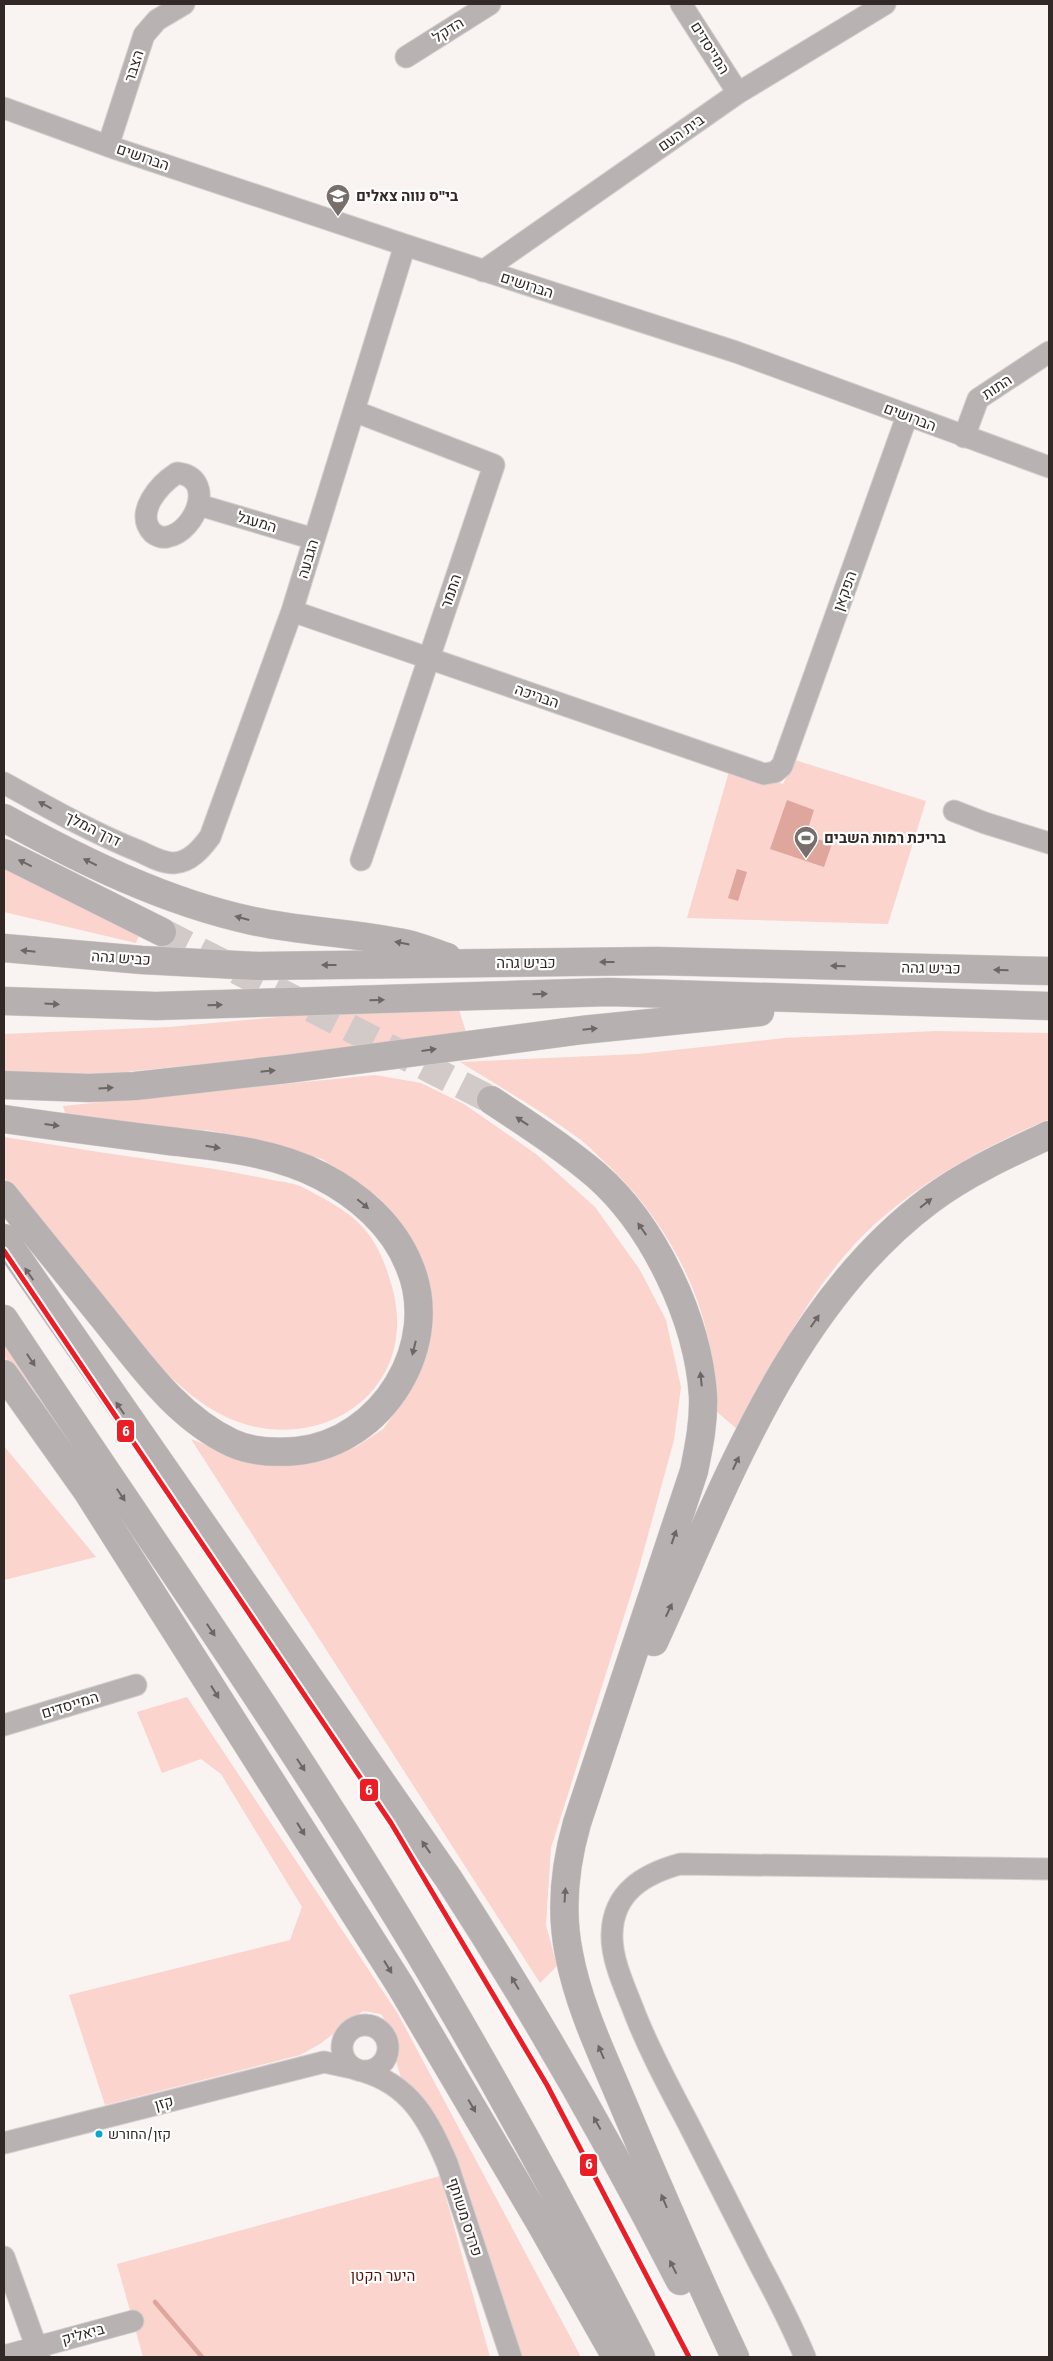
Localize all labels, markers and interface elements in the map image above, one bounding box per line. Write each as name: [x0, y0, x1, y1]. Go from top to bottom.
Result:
street label: הדקל: [429, 13, 467, 47]
street label: המייסדים: [687, 18, 733, 78]
street label: הצבר: [120, 48, 148, 84]
street label: בית העם: [654, 111, 708, 155]
street label: הברושים: [114, 140, 172, 174]
school or university icon: בי"ס נווה צאלים: [325, 183, 351, 217]
place label: בי"ס נווה צאלים: [356, 187, 458, 205]
street label: הברושים: [498, 268, 556, 302]
street label: התות: [979, 371, 1015, 403]
street label: הברושים: [881, 399, 939, 435]
street label: המעגל: [235, 508, 279, 536]
street label: הגבעה: [294, 537, 322, 581]
street label: הפקאן: [829, 568, 861, 614]
street label: התמר: [437, 571, 465, 611]
street label: הבריכה: [513, 680, 561, 712]
one-way arrow: [37, 801, 52, 809]
street label: דרך המלך: [62, 808, 124, 850]
sports icon: בריכת רמות השבים: [793, 825, 819, 859]
place label: בריכת רמות השבים: [824, 829, 946, 847]
one-way arrow: [82, 857, 97, 866]
one-way arrow: [17, 859, 32, 868]
one-way arrow: [234, 913, 249, 921]
one-way arrow: [394, 939, 410, 947]
one-way arrow: [19, 947, 35, 955]
street label: כביש גהה: [91, 947, 151, 969]
street label: כביש גהה: [496, 954, 556, 972]
one-way arrow: [599, 958, 615, 966]
street label: כביש גהה: [901, 958, 961, 978]
one-way arrow: [321, 961, 337, 969]
one-way arrow: [830, 962, 846, 970]
one-way arrow: [992, 966, 1008, 974]
one-way arrow: [532, 990, 548, 998]
one-way arrow: [370, 996, 386, 1004]
one-way arrow: [45, 1000, 61, 1008]
one-way arrow: [207, 1000, 223, 1008]
one-way arrow: [583, 1025, 599, 1033]
one-way arrow: [421, 1046, 437, 1054]
one-way arrow: [260, 1067, 276, 1075]
one-way arrow: [99, 1083, 115, 1091]
one-way arrow: [515, 1117, 529, 1126]
one-way arrow: [44, 1122, 60, 1130]
one-way arrow: [206, 1143, 222, 1151]
one-way arrow: [356, 1198, 369, 1209]
one-way arrow: [919, 1198, 932, 1209]
one-way arrow: [637, 1222, 647, 1236]
one-way arrow: [24, 1267, 34, 1281]
one-way arrow: [810, 1314, 820, 1327]
one-way arrow: [410, 1340, 418, 1356]
one-way arrow: [26, 1353, 36, 1367]
one-way arrow: [697, 1370, 705, 1386]
one-way arrow: [115, 1401, 125, 1415]
line badge: 6: [116, 1419, 135, 1443]
text: 6: [122, 1423, 130, 1440]
one-way arrow: [733, 1456, 741, 1470]
one-way arrow: [116, 1488, 126, 1502]
one-way arrow: [670, 1529, 678, 1544]
one-way arrow: [664, 1603, 673, 1618]
one-way arrow: [207, 1623, 216, 1637]
one-way arrow: [210, 1685, 219, 1698]
street label: המייסדים: [39, 1688, 101, 1722]
one-way arrow: [297, 1759, 306, 1772]
line badge: 6: [359, 1778, 379, 1802]
text: 6: [365, 1782, 373, 1799]
one-way arrow: [297, 1823, 306, 1836]
one-way arrow: [421, 1840, 431, 1854]
one-way arrow: [562, 1886, 570, 1902]
one-way arrow: [383, 1960, 393, 1973]
one-way arrow: [510, 1976, 519, 1989]
one-way arrow: [597, 2044, 605, 2059]
street label: קזן: [153, 2092, 175, 2114]
one-way arrow: [467, 2099, 476, 2113]
one-way arrow: [592, 2117, 601, 2130]
place label: קזן/החורש: [108, 2126, 171, 2143]
marker: קזן/החורש: [94, 2129, 104, 2139]
line badge: 6: [579, 2153, 598, 2177]
text: 6: [585, 2156, 593, 2173]
street label: פרדס משותף: [444, 2175, 486, 2259]
one-way arrow: [660, 2194, 668, 2208]
one-way arrow: [669, 2260, 677, 2274]
park label: היער הקטן: [351, 2267, 415, 2285]
street label: ביאליק: [60, 2320, 106, 2348]

